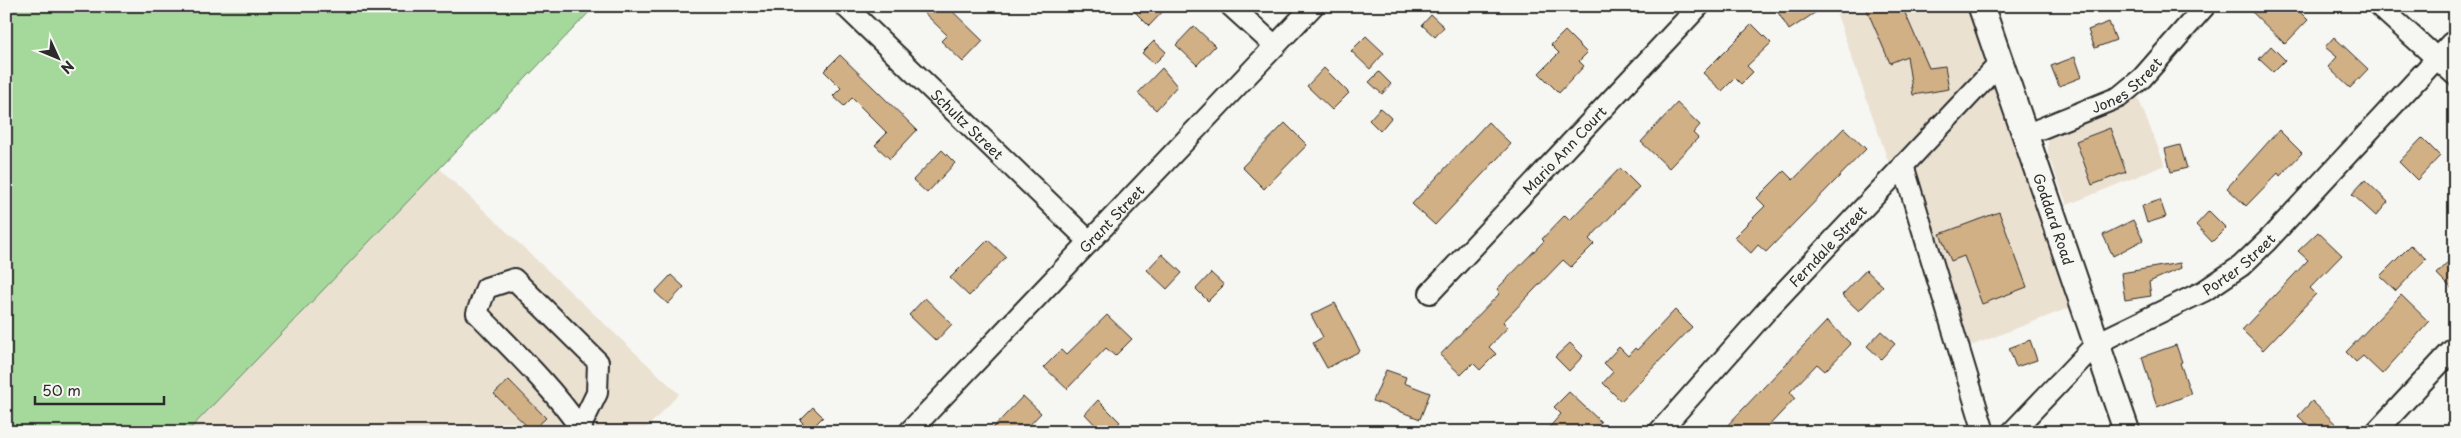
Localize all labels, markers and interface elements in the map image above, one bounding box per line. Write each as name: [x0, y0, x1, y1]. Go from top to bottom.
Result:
north arrow: [32, 32, 82, 82]
street label: Jones Street: [2088, 52, 2166, 118]
text: N: [56, 56, 79, 79]
street label: Schultz Street: [926, 84, 1009, 164]
street label: Mario Ann Court: [1517, 101, 1611, 199]
street label: Goddard Road: [2028, 170, 2079, 268]
street label: Grant Street: [1074, 180, 1149, 257]
street label: Ferndale Street: [1784, 200, 1871, 291]
street label: Porter Street: [2198, 228, 2280, 300]
scale bar: [35, 373, 164, 405]
text: 50 m: [42, 378, 81, 401]

